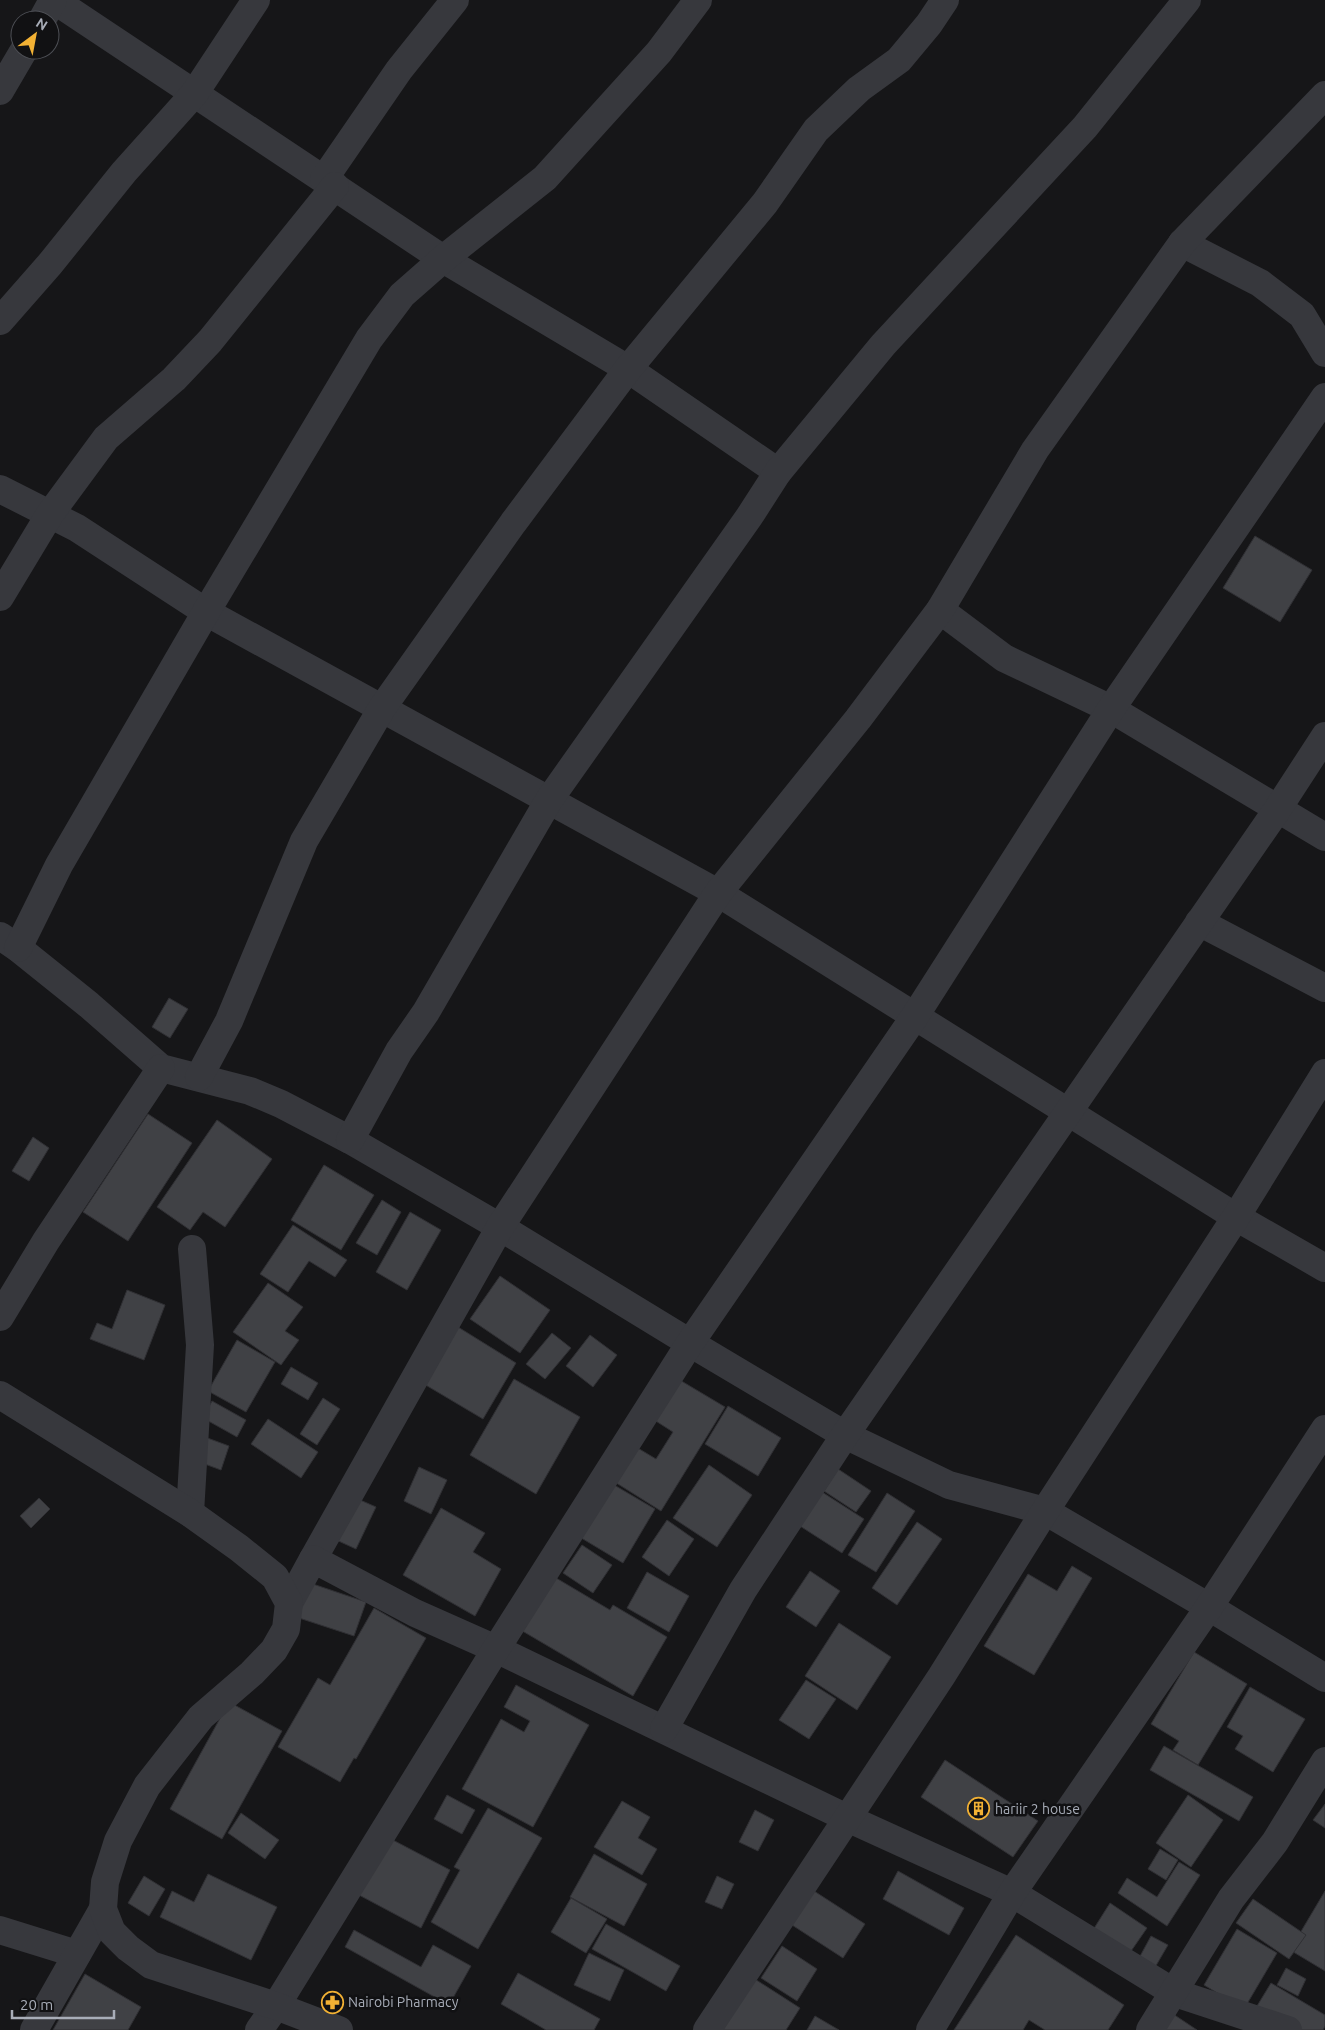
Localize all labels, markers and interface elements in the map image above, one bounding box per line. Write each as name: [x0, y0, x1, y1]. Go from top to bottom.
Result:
north arrow: [10, 10, 60, 60]
text: N: [33, 14, 51, 34]
building icon: hariir 2 house: [967, 1797, 991, 1821]
place label: hariir 2 house: [995, 1801, 1080, 1817]
scale bar: [12, 1988, 115, 2020]
pharmacy icon: Nairobi Pharmacy: [320, 1990, 344, 2014]
place label: Nairobi Pharmacy: [348, 1994, 459, 2010]
text: 20 m: [20, 1996, 53, 2013]

